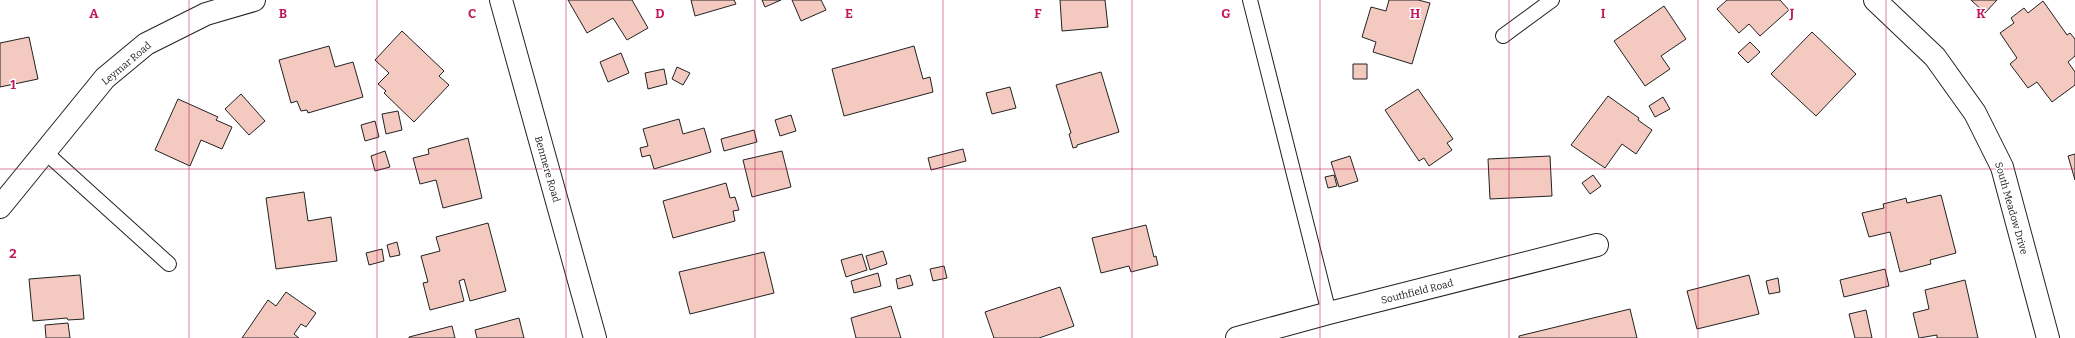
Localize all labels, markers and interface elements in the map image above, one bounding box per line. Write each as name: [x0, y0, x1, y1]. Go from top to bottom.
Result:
text: A: [89, 6, 99, 21]
text: B: [279, 6, 287, 21]
text: C: [468, 6, 476, 21]
text: D: [655, 6, 665, 21]
text: E: [845, 6, 853, 21]
text: F: [1034, 6, 1042, 21]
text: G: [1221, 6, 1231, 21]
text: H: [1410, 6, 1420, 21]
text: I: [1601, 6, 1606, 21]
text: J: [1789, 6, 1795, 21]
text: K: [1976, 6, 1986, 21]
street label: Leymar Road: [99, 40, 154, 88]
text: 1: [10, 77, 16, 92]
street label: Benmere Road: [532, 135, 562, 204]
street label: South Meadow Drive: [1992, 161, 2030, 256]
text: 2: [9, 246, 17, 261]
street label: Southfield Road: [1380, 277, 1455, 307]

